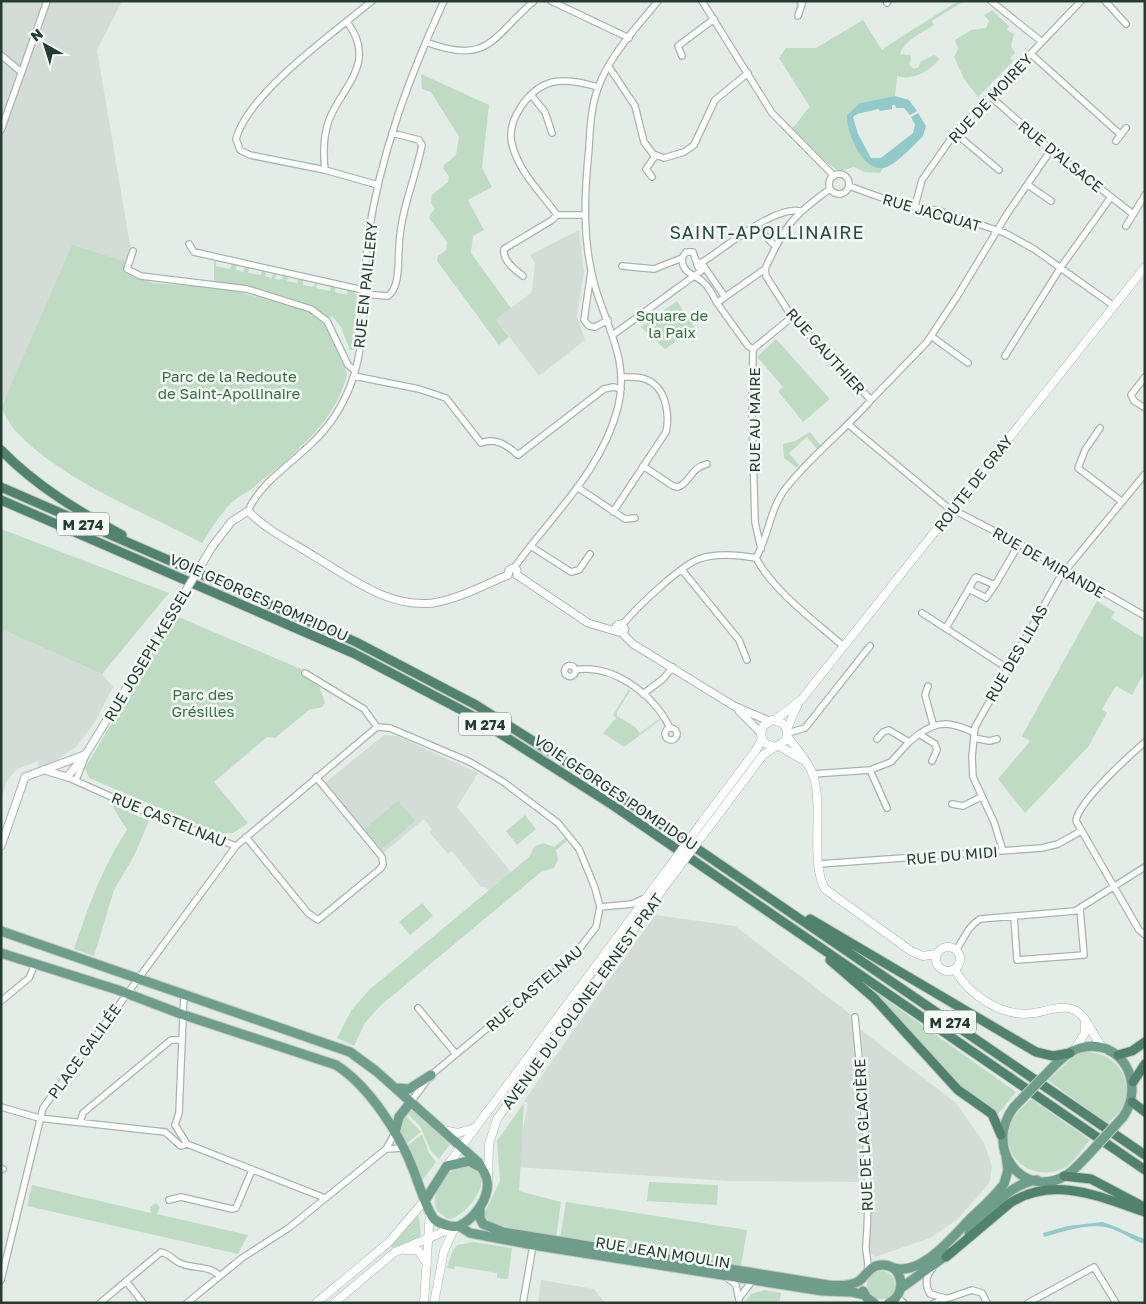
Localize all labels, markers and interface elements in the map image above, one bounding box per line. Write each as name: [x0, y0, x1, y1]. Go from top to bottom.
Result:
north arrow: [20, 20, 70, 70]
text: N: [27, 25, 46, 44]
street label: RUE DE MOIREY: [944, 49, 1036, 146]
street label: RUE D'ALSACE: [1015, 116, 1107, 196]
street label: RUE JACQUAT: [881, 189, 983, 235]
street label: RUE EN PAILLERY: [349, 220, 381, 349]
district label: SAINT-APOLLINAIRE: [669, 221, 865, 243]
street label: RUE GAUTHIER: [783, 304, 869, 398]
park label: Square de la Paix: [636, 306, 709, 341]
park label: Parc de la Redoute de Saint-Apollinaire: [158, 367, 300, 402]
street label: RUE AU MAIRE: [745, 367, 763, 473]
street label: ROUTE DE GRAY: [930, 431, 1016, 535]
road number: M 274: [57, 512, 109, 536]
street label: RUE DE MIRANDE: [990, 523, 1108, 601]
street label: VOIE GEORGES POMPIDOU: [167, 549, 351, 645]
street label: RUE JOSEPH KESSEL: [100, 583, 194, 724]
street label: RUE DES LILAS: [981, 601, 1051, 705]
park label: Parc des Grésilles: [171, 685, 235, 720]
road number: M 274: [459, 712, 511, 736]
street label: VOIE GEORGES POMPIDOU: [531, 730, 701, 854]
street label: RUE CASTELNAU: [109, 788, 229, 850]
street label: RUE DU MIDI: [905, 842, 999, 868]
street label: AVENUE DU COLONEL ERNEST PRAT: [498, 890, 666, 1112]
street label: RUE CASTELNAU: [482, 941, 586, 1035]
street label: PLACE GALILÉE: [44, 1000, 124, 1102]
road number: M 274: [924, 1010, 976, 1034]
street label: RUE DE LA GLACIÈRE: [850, 1058, 876, 1212]
street label: RUE JEAN MOULIN: [594, 1232, 732, 1272]

